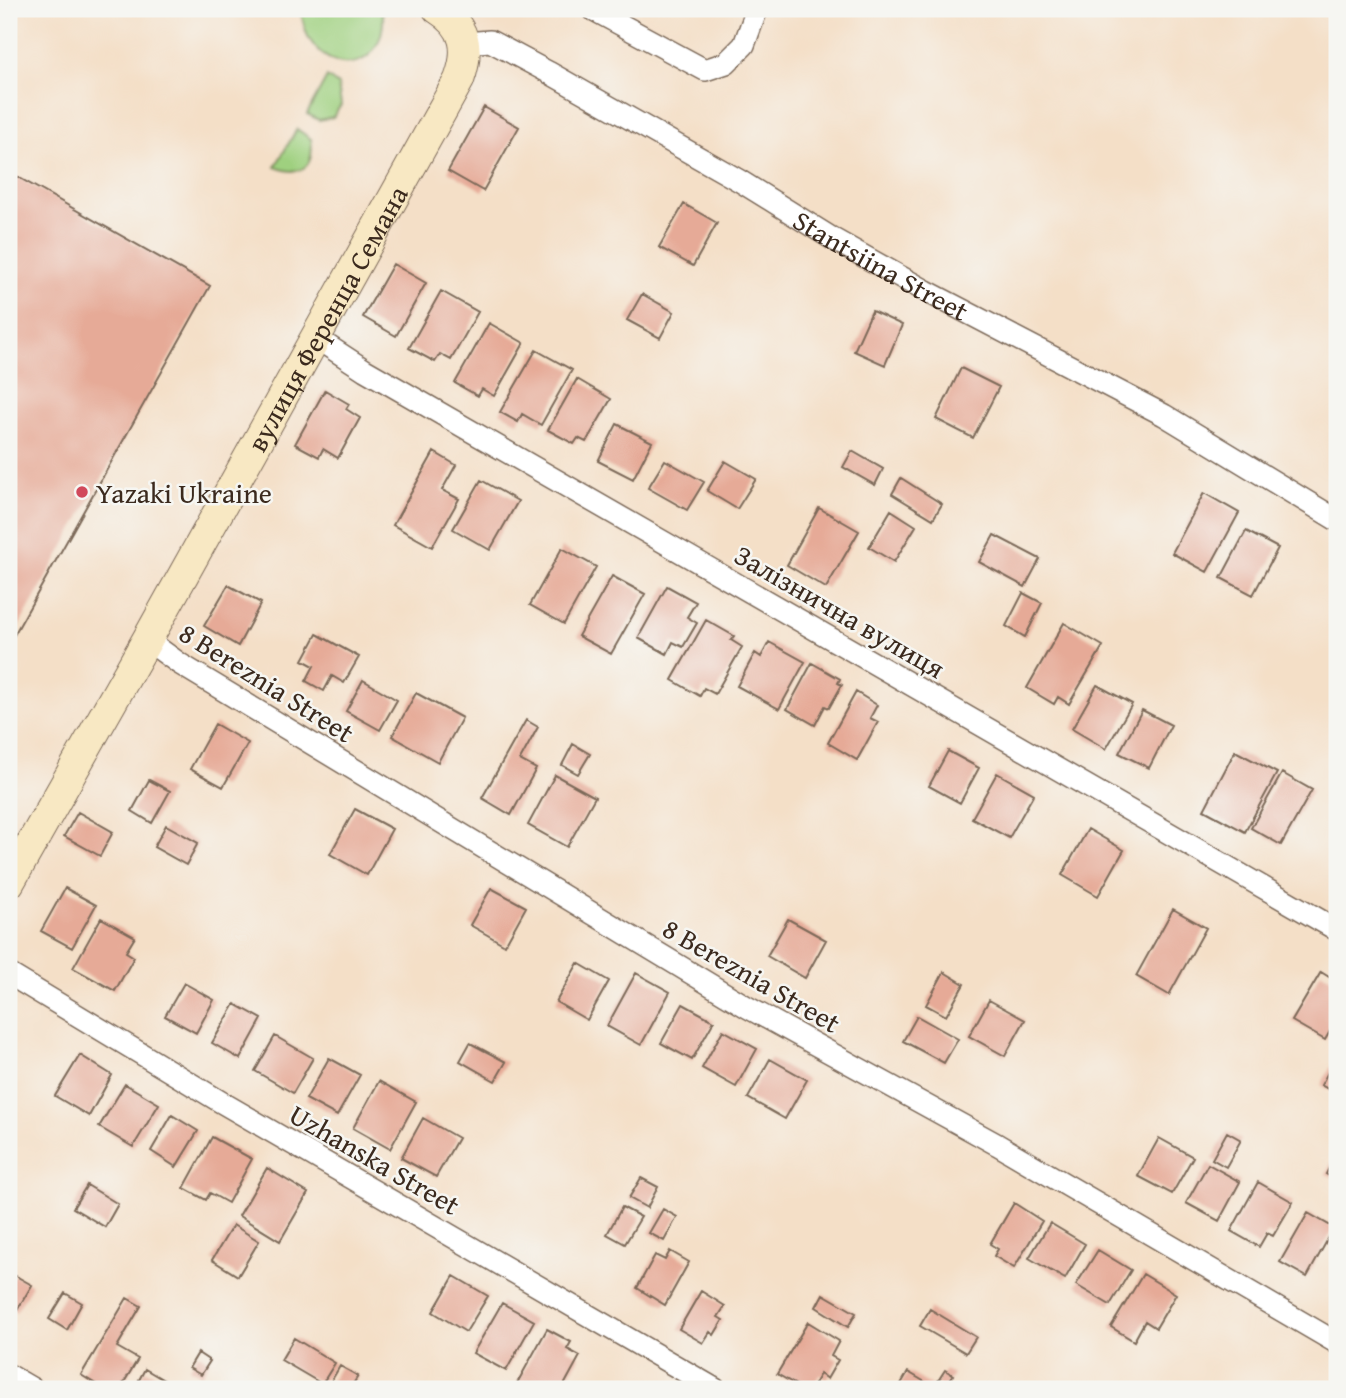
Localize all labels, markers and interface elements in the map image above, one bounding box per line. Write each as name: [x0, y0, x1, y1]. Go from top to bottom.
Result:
street label: вулиця Ференца Семана: [236, 177, 417, 459]
street label: Stantsiina Street: [786, 199, 976, 330]
place label: Yazaki Ukraine: [96, 472, 272, 513]
marker: Yazaki Ukraine: [74, 484, 90, 500]
street label: Залізнична вулиця: [727, 534, 953, 688]
street label: 8 Bereznia Street: [172, 612, 362, 752]
street label: 8 Bereznia Street: [656, 908, 849, 1043]
street label: Uzhanska Street: [282, 1094, 468, 1225]

